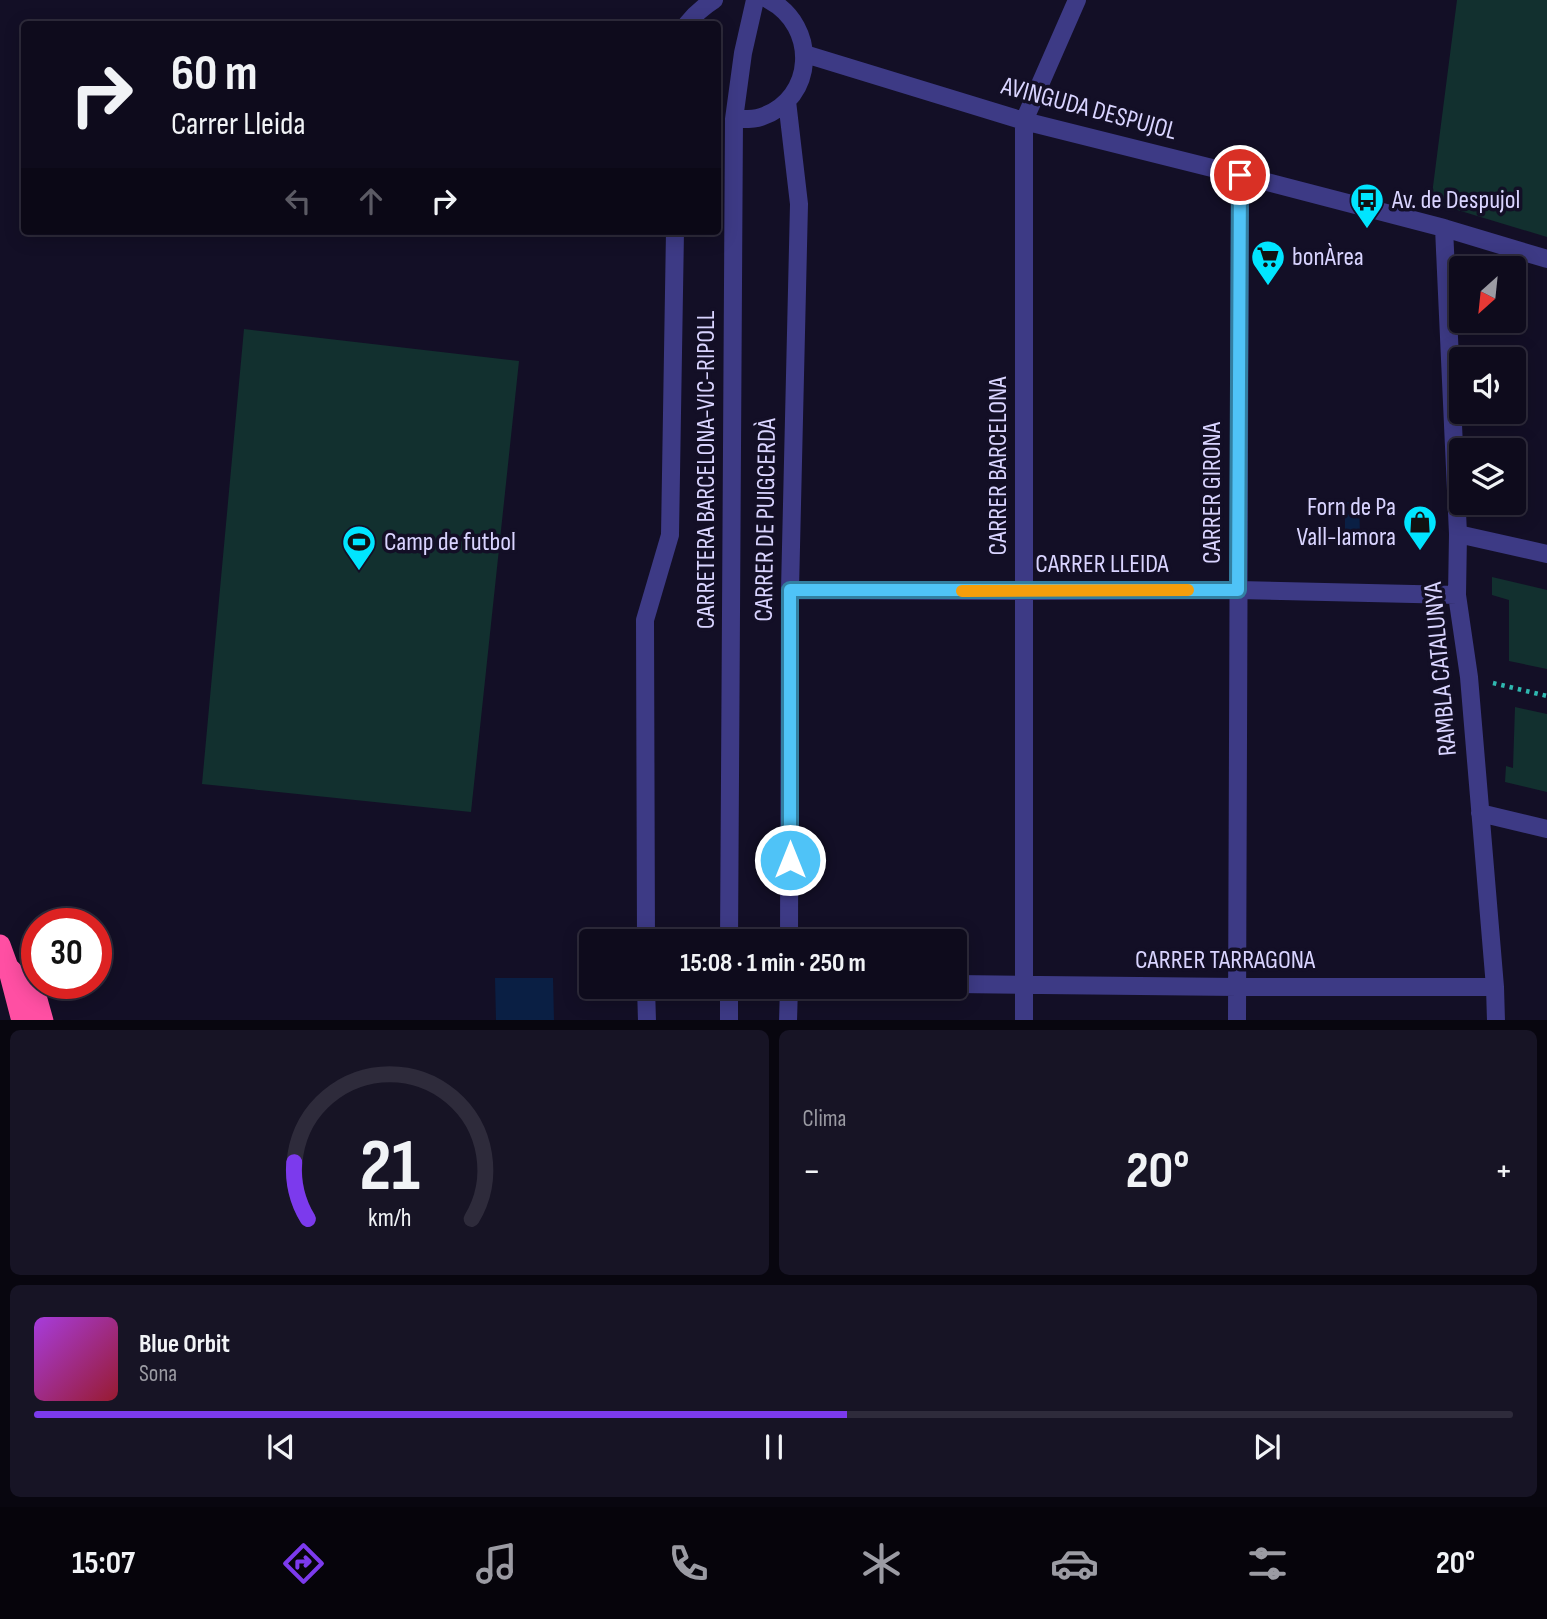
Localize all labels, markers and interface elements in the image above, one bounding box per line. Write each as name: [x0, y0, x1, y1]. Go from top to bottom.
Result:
text: 60 m: [171, 45, 258, 104]
icon: right: [56, 49, 147, 140]
street label: AVINGUDA DESPUJOL: [997, 70, 1180, 147]
text: Carrer Lleida: [171, 105, 306, 144]
pin: [1210, 145, 1270, 205]
icon: arrive: [1221, 156, 1259, 194]
bus stop icon: Av. de Despujol: [1348, 181, 1386, 230]
icon: left: [279, 182, 317, 220]
icon: ahead: [352, 182, 390, 220]
icon: right: [425, 182, 463, 220]
place label: Av. de Despujol: [1391, 185, 1520, 216]
supermarket icon: bonÀrea: [1249, 238, 1287, 287]
place label: bonÀrea: [1292, 242, 1364, 273]
north arrow: [1449, 256, 1526, 332]
map controls: [1449, 256, 1526, 515]
street label: CARRETERA BARCELONA-VIC-RIPOLL: [691, 310, 722, 629]
button: sound: [1449, 347, 1526, 424]
street label: CARRER BARCELONA: [983, 376, 1014, 555]
street label: CARRER DE PUIGCERDÀ: [749, 417, 783, 622]
street label: CARRER GIRONA: [1197, 421, 1228, 564]
button: layers: [1449, 438, 1526, 515]
place label: Forn de Pa Vall-lamora: [1296, 492, 1396, 553]
shop icon: Forn de Pa Vall-lamora: [1401, 503, 1439, 552]
sports icon: Camp de futbol: [340, 523, 378, 572]
place label: Camp de futbol: [384, 527, 516, 558]
street label: CARRER LLEIDA: [1035, 549, 1170, 580]
street label: RAMBLA CATALUNYA: [1418, 580, 1464, 757]
position arrow: [753, 823, 827, 897]
speed limit sign: 30: [21, 908, 112, 999]
street label: CARRER TARRAGONA: [1135, 945, 1316, 976]
text: 15:08 · 1 min · 250 m: [680, 948, 866, 979]
text: Clima: [803, 1105, 846, 1133]
text: 21: [359, 1123, 420, 1211]
text: 20°: [1126, 1140, 1190, 1203]
text: −: [803, 1149, 821, 1194]
text: +: [1494, 1149, 1513, 1194]
text: km/h: [368, 1202, 411, 1233]
text: Blue Orbit: [139, 1329, 230, 1360]
text: Sona: [139, 1360, 177, 1388]
icon: previous: [262, 1428, 300, 1466]
icon: pause: [755, 1428, 793, 1466]
icon: next: [1248, 1428, 1286, 1466]
icon: directions: [279, 1539, 328, 1588]
icon: music: [472, 1539, 521, 1588]
icon: phone: [664, 1539, 713, 1588]
icon: climate: [857, 1539, 906, 1588]
icon: car: [1050, 1539, 1099, 1588]
icon: filters: [1243, 1539, 1292, 1588]
text: 15:07: [72, 1544, 135, 1583]
text: 20°: [1436, 1544, 1475, 1583]

